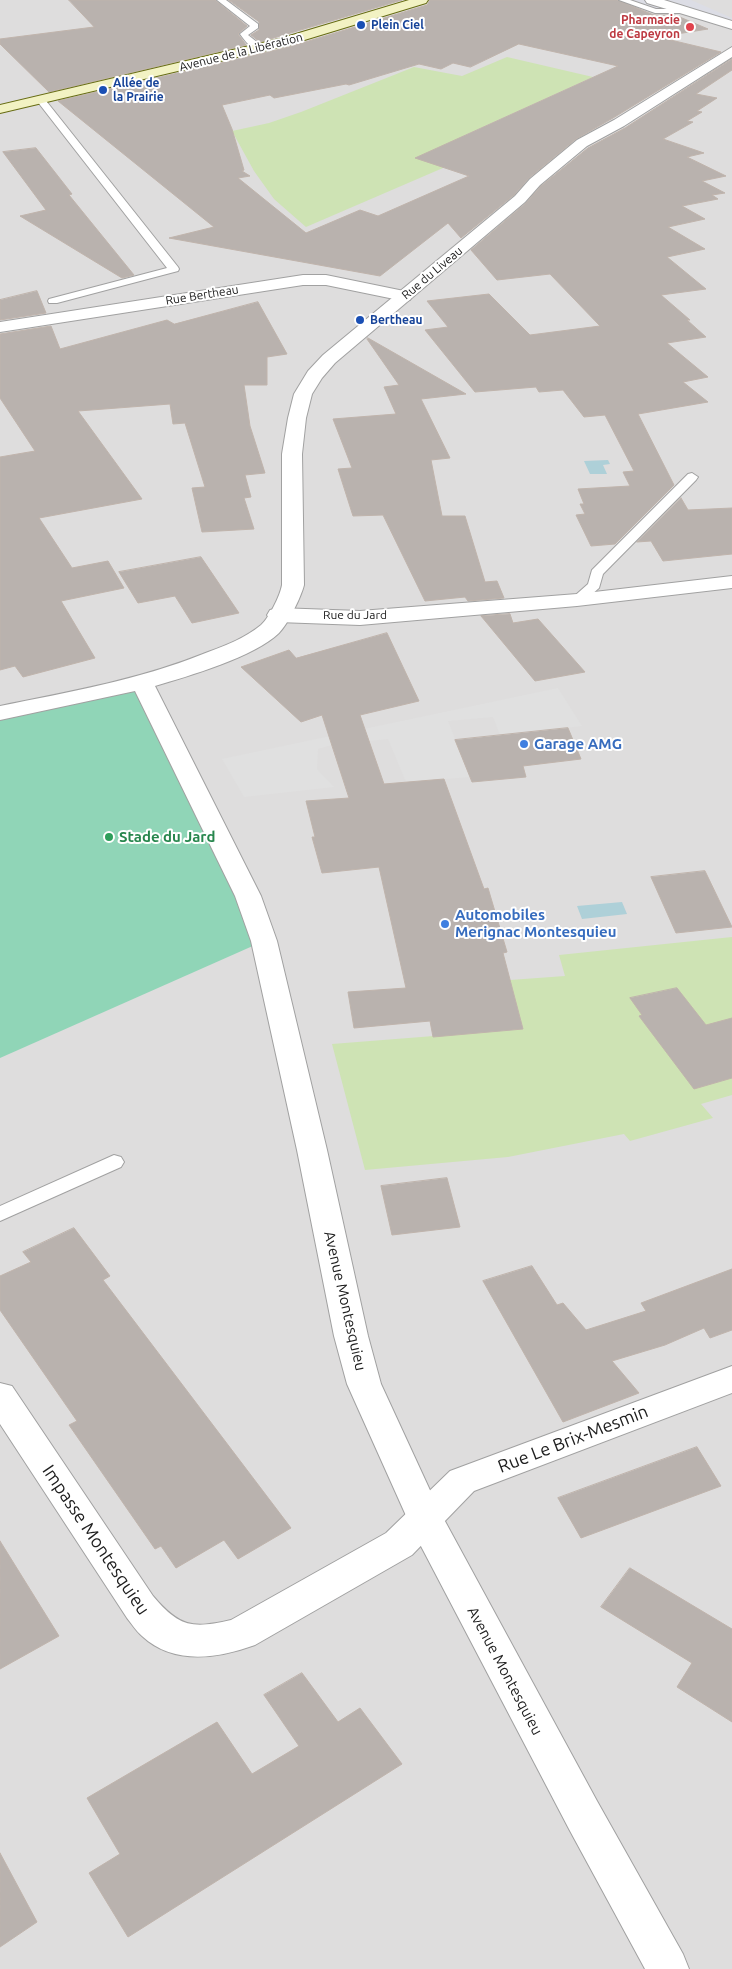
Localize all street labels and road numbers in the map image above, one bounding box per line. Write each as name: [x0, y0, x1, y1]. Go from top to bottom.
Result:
street label: Avenue de la Libération: [178, 30, 304, 74]
street label: Rue du Liveau: [399, 243, 465, 303]
street label: Rue Bertheau: [164, 282, 240, 308]
street label: Rue du Jard: [323, 608, 387, 622]
street label: Avenue Montesquieu: [320, 1229, 370, 1373]
street label: Rue Le Brix-Mesmin: [495, 1400, 651, 1478]
street label: Impasse Montesquieu: [38, 1461, 154, 1619]
street label: Avenue Montesquieu: [464, 1604, 546, 1738]

